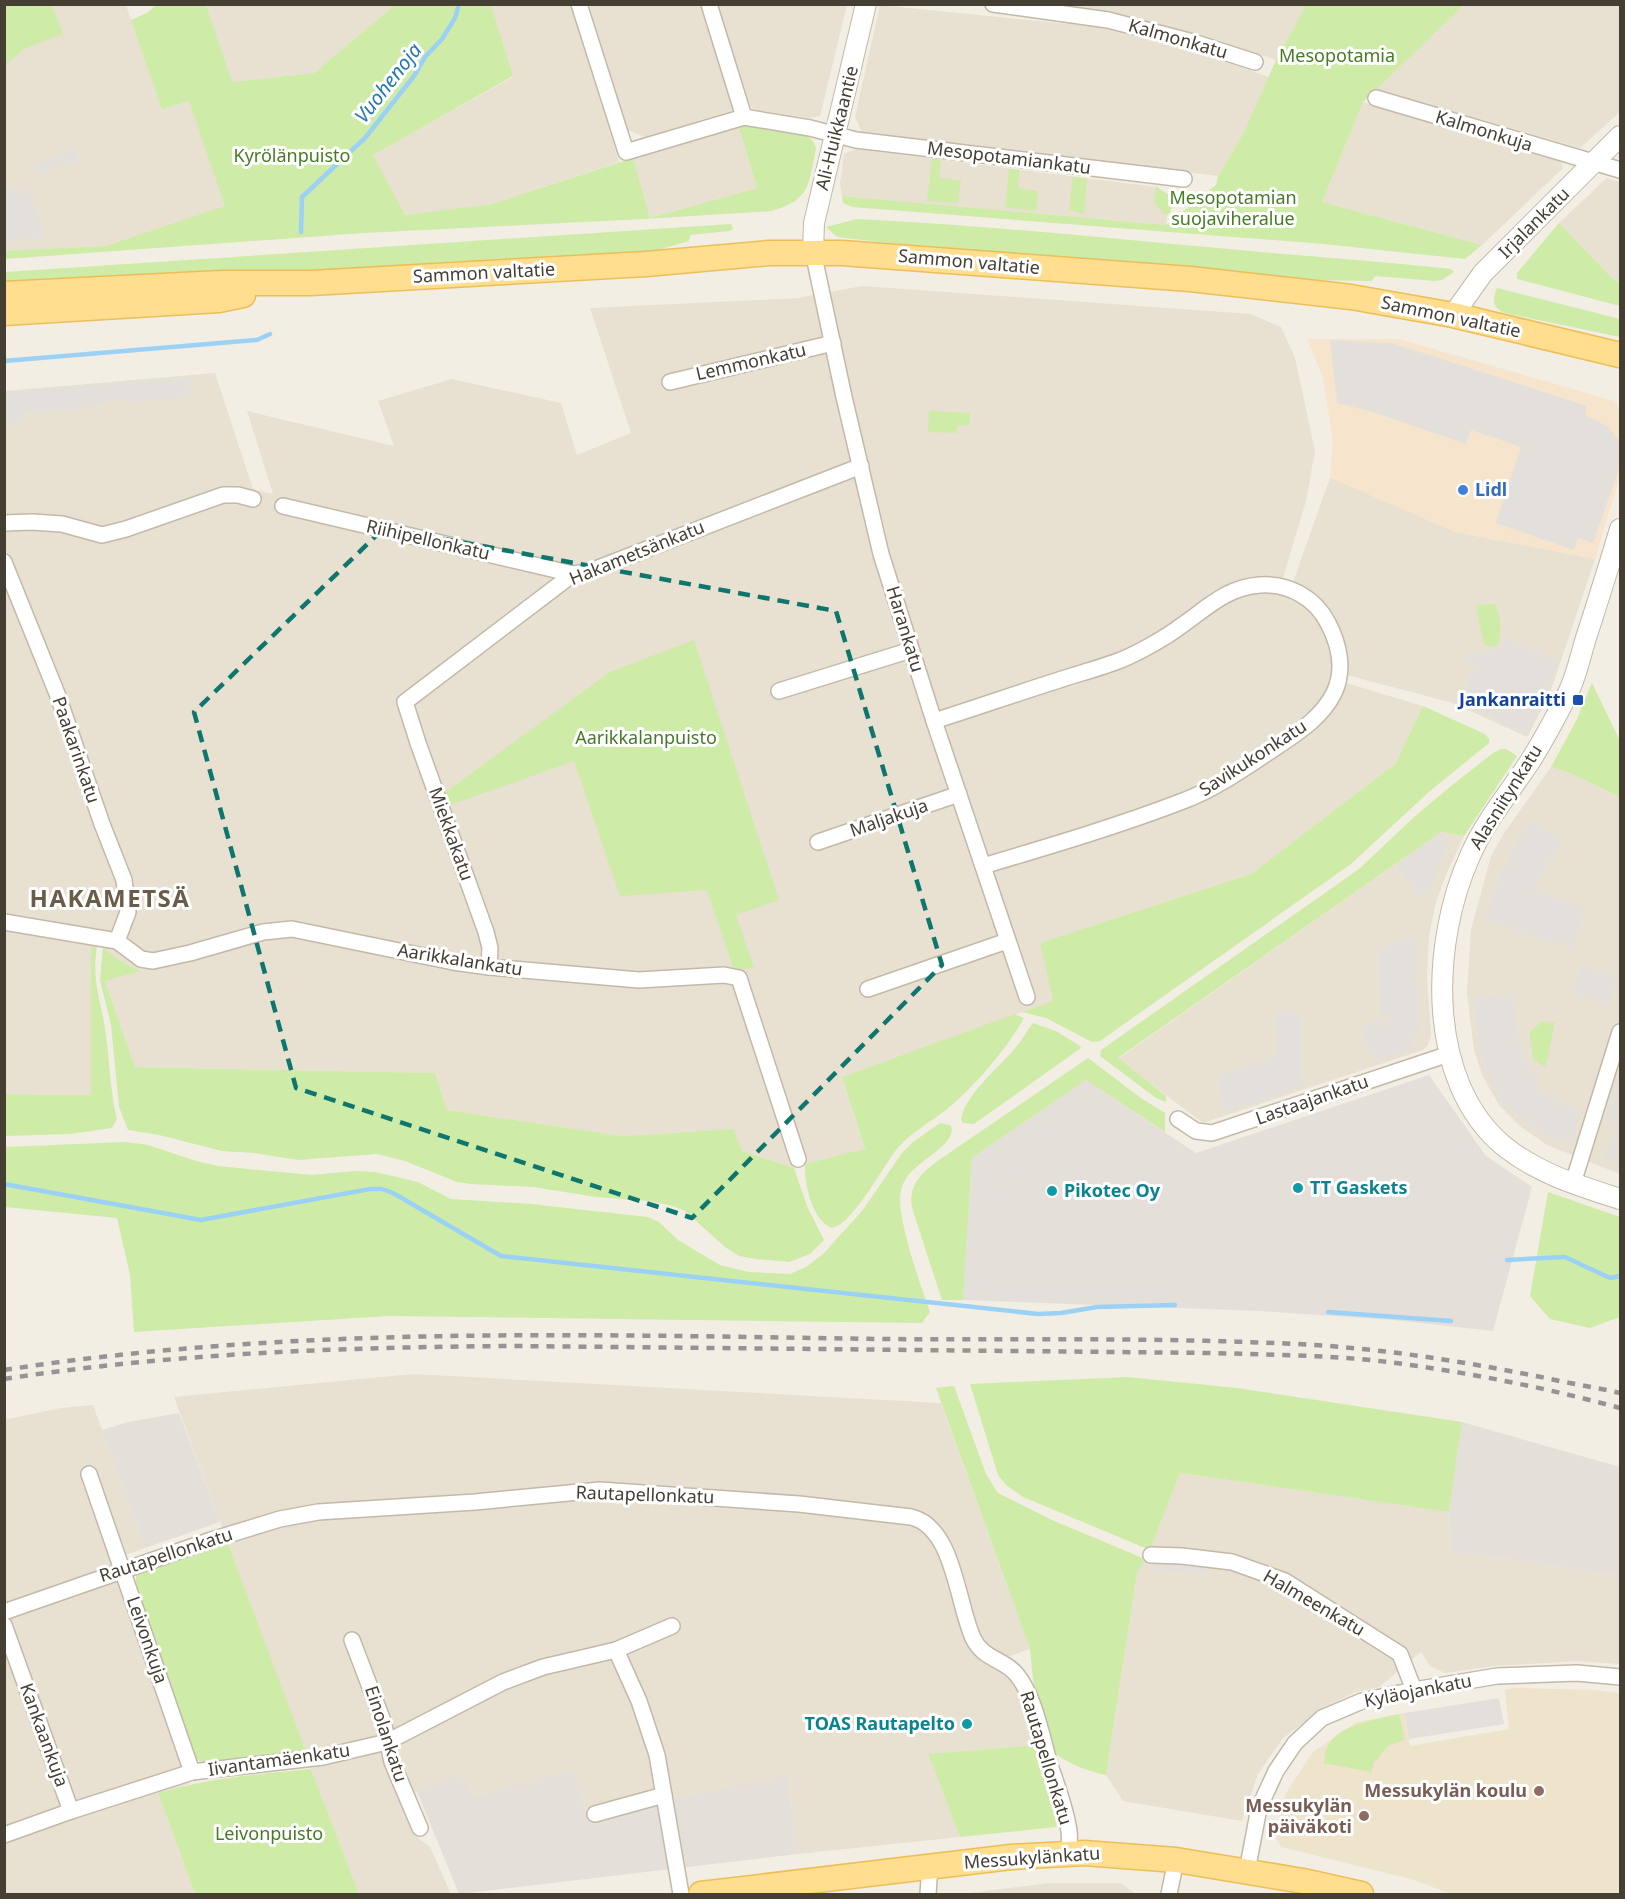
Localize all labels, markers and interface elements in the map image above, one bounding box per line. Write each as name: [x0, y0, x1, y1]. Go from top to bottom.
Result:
street label: Kalmonkatu: [1126, 12, 1231, 64]
water label: Vuohenoja: [348, 37, 427, 128]
park label: Mesopotamia: [1279, 43, 1395, 67]
street label: Ali-Huikkaantie: [809, 63, 863, 193]
street label: Kalmonkuja: [1433, 104, 1536, 156]
street label: Mesopotamiankatu: [926, 135, 1092, 179]
park label: Kyrölänpuisto: [234, 143, 351, 167]
street label: Irjalankatu: [1492, 181, 1574, 263]
park label: Mesopotamian suojaviheralue: [1169, 185, 1297, 230]
street label: Sammon valtatie: [897, 243, 1041, 279]
street label: Sammon valtatie: [412, 256, 556, 288]
street label: Sammon valtatie: [1379, 290, 1523, 343]
street label: Lemmonkatu: [693, 337, 808, 385]
place label: Lidl: [1475, 477, 1507, 501]
marker: Lidl: [1456, 483, 1470, 497]
street label: Riihipellonkatu: [364, 513, 492, 565]
street label: Hakametsänkatu: [565, 514, 708, 590]
street label: Harankatu: [881, 583, 930, 675]
place label: Jankanraitti: [1457, 687, 1566, 711]
street label: Paakarinkatu: [47, 693, 106, 806]
marker: Jankanraitti: [1571, 693, 1585, 707]
street label: Savikukonkatu: [1194, 713, 1311, 801]
park label: Aarikkalanpuisto: [575, 725, 717, 749]
street label: Alasniitynkatu: [1463, 739, 1547, 853]
street label: Miekkakatu: [424, 784, 480, 884]
street label: Maljakuja: [846, 792, 931, 842]
district label: HAKAMETSÄ: [30, 881, 190, 914]
street label: Aarikkalankatu: [396, 937, 524, 981]
street label: Lastaajankatu: [1252, 1068, 1371, 1130]
place label: TT Gaskets: [1310, 1175, 1407, 1199]
place label: Pikotec Oy: [1064, 1178, 1161, 1202]
marker: TT Gaskets: [1291, 1181, 1305, 1195]
marker: Pikotec Oy: [1045, 1184, 1059, 1198]
street label: Rautapellonkatu: [575, 1480, 715, 1508]
street label: Rautapellonkatu: [96, 1521, 235, 1587]
street label: Halmeenkatu: [1259, 1563, 1370, 1641]
street label: Leivonkuja: [122, 1593, 174, 1687]
street label: Kyläojankatu: [1362, 1668, 1474, 1712]
street label: Kankaankuja: [15, 1679, 75, 1790]
street label: Einolankatu: [360, 1682, 414, 1785]
street label: Rautapellonkatu: [1015, 1688, 1079, 1828]
place label: TOAS Rautapelto: [805, 1711, 955, 1735]
marker: TOAS Rautapelto: [960, 1717, 974, 1731]
street label: Iivantamäenkatu: [206, 1737, 351, 1781]
place label: Messukylän koulu: [1364, 1778, 1527, 1802]
marker: Messukylän koulu: [1532, 1784, 1546, 1798]
place label: Messukylän päiväkoti: [1245, 1793, 1352, 1838]
marker: Messukylän päiväkoti: [1357, 1809, 1371, 1823]
park label: Leivonpuisto: [215, 1821, 323, 1845]
street label: Messukylänkatu: [963, 1840, 1101, 1874]

